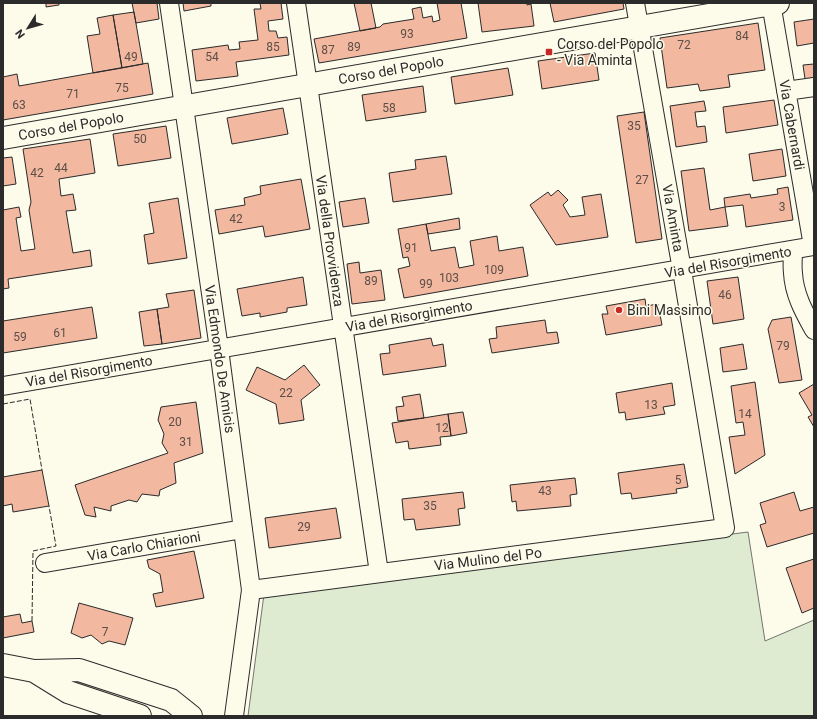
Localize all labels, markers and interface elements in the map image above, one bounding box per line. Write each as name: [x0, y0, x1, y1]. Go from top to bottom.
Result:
north arrow: [8, 8, 48, 48]
text: N: [13, 27, 28, 41]
house number: 93: [400, 27, 414, 41]
house number: 84: [735, 29, 749, 43]
place label: Corso del Popolo - Via Aminta: [557, 36, 664, 68]
house number: 72: [677, 38, 691, 52]
house number: 85: [266, 40, 280, 54]
house number: 89: [347, 40, 361, 54]
house number: 87: [321, 43, 335, 57]
marker: Corso del Popolo - Via Aminta: [544, 47, 554, 57]
house number: 49: [124, 50, 138, 64]
house number: 54: [205, 50, 219, 64]
street label: Corso del Popolo: [337, 53, 445, 87]
street label: Via Cabernardi: [776, 79, 808, 171]
house number: 75: [115, 81, 129, 95]
house number: 71: [66, 87, 80, 101]
house number: 63: [12, 98, 26, 112]
house number: 58: [382, 101, 396, 115]
street label: Corso del Popolo: [17, 109, 125, 143]
house number: 35: [627, 119, 641, 133]
house number: 50: [133, 132, 147, 146]
house number: 44: [54, 161, 68, 175]
house number: 42: [30, 166, 44, 180]
house number: 27: [635, 173, 649, 187]
street label: Via della Provvidenza: [313, 174, 347, 308]
street label: Via Aminta: [659, 183, 687, 253]
house number: 3: [779, 200, 785, 214]
house number: 42: [229, 212, 243, 226]
house number: 91: [404, 241, 418, 255]
street label: Via del Risorgimento: [663, 243, 793, 281]
house number: 109: [484, 263, 504, 277]
house number: 103: [439, 271, 459, 285]
house number: 89: [364, 274, 378, 288]
house number: 99: [419, 277, 433, 291]
street label: Via Edmondo De Amicis: [202, 284, 238, 434]
house number: 46: [718, 288, 732, 302]
street label: Via del Risorgimento: [344, 297, 474, 335]
place label: Bini Massimo: [627, 302, 712, 318]
marker: Bini Massimo: [614, 305, 624, 315]
house number: 61: [53, 326, 67, 340]
house number: 59: [13, 330, 27, 344]
house number: 79: [776, 339, 790, 353]
street label: Via del Risorgimento: [24, 352, 154, 390]
house number: 22: [279, 386, 293, 400]
house number: 13: [644, 398, 658, 412]
house number: 14: [738, 407, 752, 421]
house number: 20: [168, 415, 182, 429]
house number: 12: [435, 421, 449, 435]
house number: 31: [179, 435, 193, 449]
house number: 5: [675, 473, 682, 487]
house number: 43: [538, 484, 552, 498]
house number: 35: [423, 499, 437, 513]
house number: 29: [297, 520, 311, 534]
street label: Via Carlo Chiarioni: [86, 528, 202, 564]
street label: Via Mulino del Po: [433, 544, 543, 574]
house number: 7: [102, 625, 109, 639]

